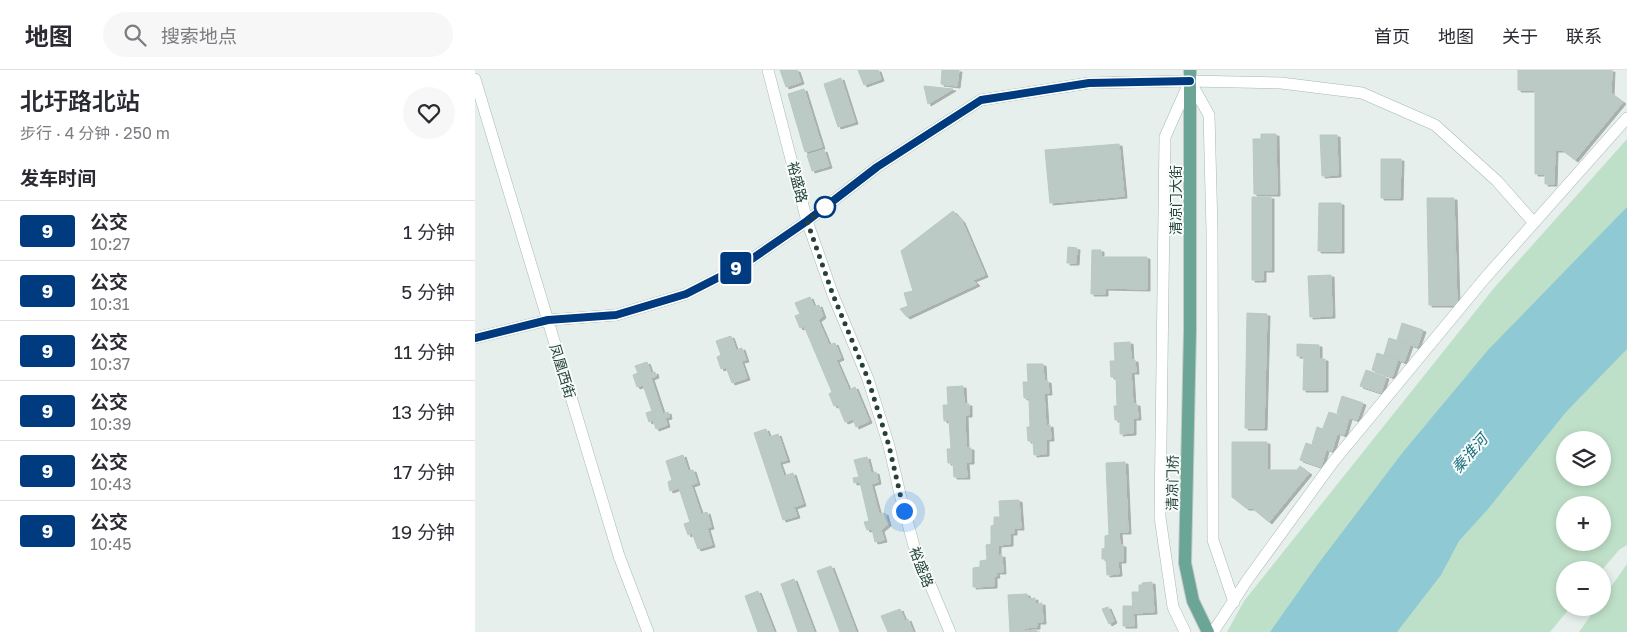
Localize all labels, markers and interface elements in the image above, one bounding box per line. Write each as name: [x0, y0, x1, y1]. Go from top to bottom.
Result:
search box: [103, 12, 453, 57]
text: 地图: [25, 21, 73, 50]
icon: search: [121, 21, 149, 49]
text: 搜索地点: [161, 24, 237, 47]
text: 首页: [1374, 25, 1410, 47]
text: 地图: [1438, 25, 1474, 47]
text: 关于: [1502, 25, 1538, 47]
text: 联系: [1566, 25, 1602, 47]
text: 北圩路北站: [20, 86, 140, 115]
button: heart: [403, 87, 455, 139]
text: 步行 · 4 分钟 · 250 m: [20, 123, 170, 143]
street label: 裕盛路: [785, 160, 811, 204]
street label: 清凉门大街: [1167, 165, 1184, 235]
text: 发车时间: [20, 166, 96, 189]
unlabelled marker: [814, 196, 836, 218]
text: 公交: [90, 210, 128, 233]
text: 9: [42, 220, 53, 242]
text: 1 分钟: [403, 220, 455, 243]
text: 10:27: [90, 234, 130, 254]
line badge: 9: [720, 252, 752, 284]
text: 9: [730, 257, 742, 279]
text: 公交: [90, 270, 128, 293]
text: 9: [42, 280, 53, 302]
text: 5 分钟: [401, 280, 455, 303]
text: 10:31: [90, 294, 130, 314]
text: 公交: [90, 330, 128, 353]
text: 9: [42, 340, 53, 362]
text: 11 分钟: [394, 340, 455, 363]
street label: 凤凰西街: [547, 342, 579, 400]
text: 10:37: [90, 354, 130, 374]
text: 公交: [90, 390, 128, 413]
text: 9: [42, 400, 53, 422]
text: 13 分钟: [392, 400, 455, 423]
text: 10:39: [90, 414, 132, 434]
water label: 秦淮河: [1447, 428, 1493, 476]
map controls: [1556, 431, 1611, 616]
button: layers: [1556, 431, 1611, 486]
text: 公交: [90, 450, 128, 473]
street label: 清凉门桥: [1163, 455, 1181, 511]
text: 9: [42, 460, 53, 482]
text: 17 分钟: [393, 460, 455, 483]
text: 10:43: [90, 474, 132, 494]
button: +: [1556, 496, 1611, 551]
your location: [892, 499, 917, 524]
text: 公交: [90, 510, 128, 533]
text: 9: [42, 520, 53, 542]
text: 19 分钟: [392, 520, 455, 543]
text: 10:45: [90, 534, 132, 554]
street label: 裕盛路: [907, 544, 937, 590]
button: −: [1556, 561, 1611, 616]

